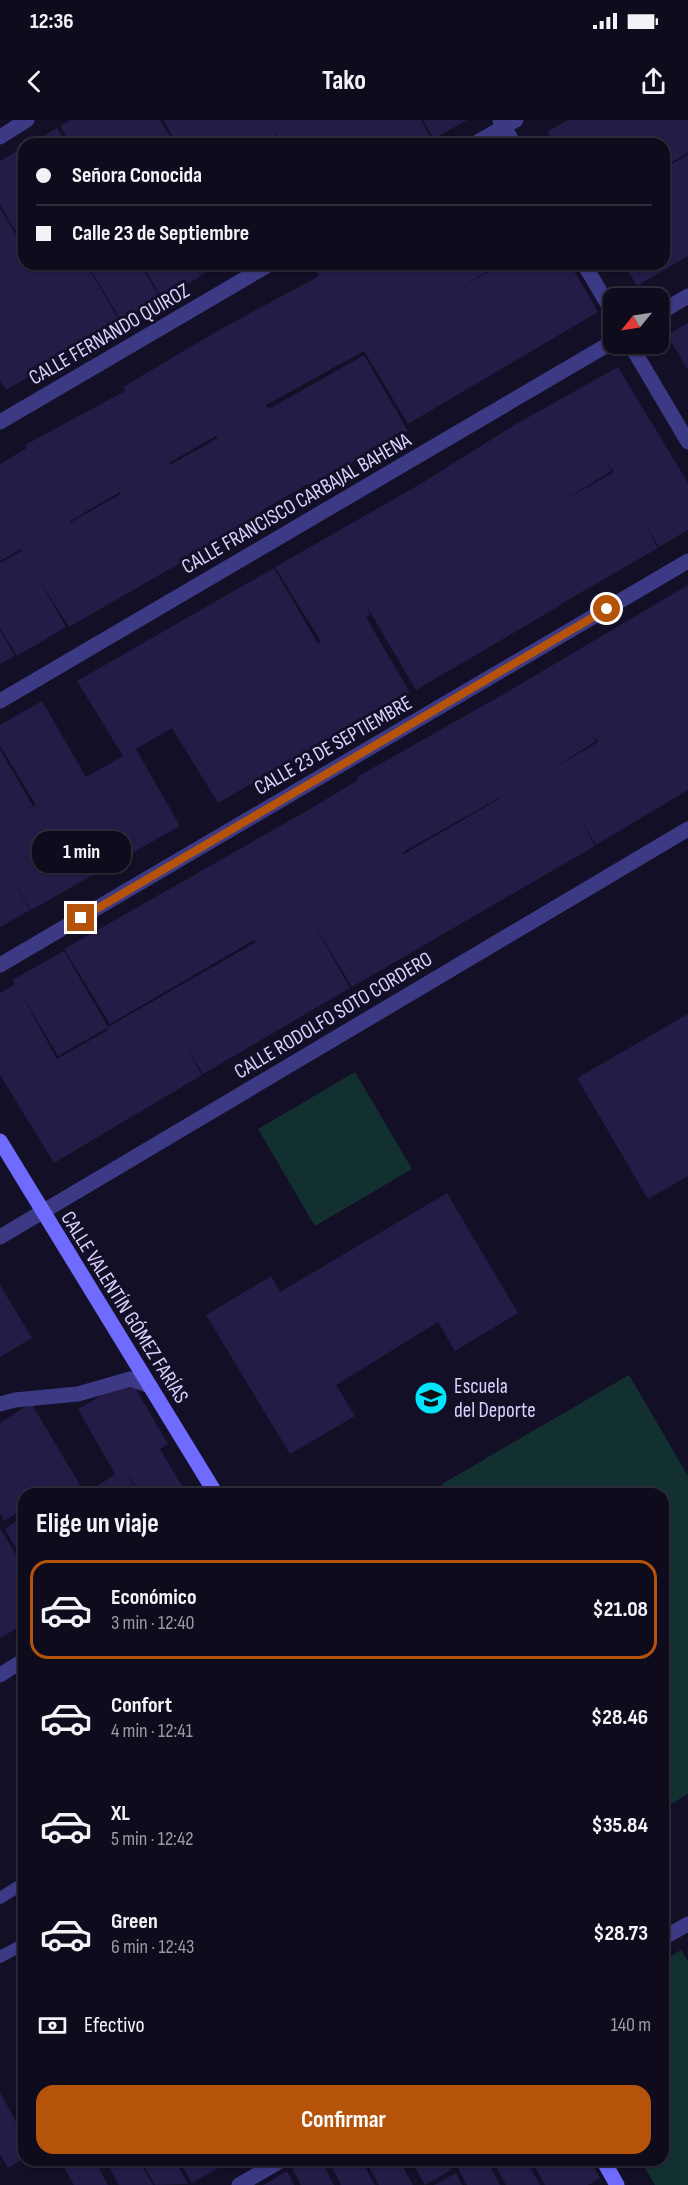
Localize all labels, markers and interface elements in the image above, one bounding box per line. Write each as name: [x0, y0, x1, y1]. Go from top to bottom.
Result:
text: 12:36: [30, 8, 74, 35]
icon: back: [18, 65, 51, 98]
text: Tako: [322, 65, 366, 97]
icon: share: [637, 65, 670, 98]
text: Señora Conocida: [72, 162, 202, 189]
text: Calle 23 de Septiembre: [72, 220, 249, 247]
street label: CALLE FERNANDO QUIROZ: [25, 278, 194, 391]
north arrow: [603, 288, 669, 354]
map controls: [603, 288, 669, 354]
street label: CALLE FRANCISCO CARBAJAL BAHENA: [177, 427, 416, 579]
route start: [593, 595, 620, 622]
street label: CALLE 23 DE SEPTIEMBRE: [250, 690, 417, 801]
callout: 1 min: [32, 831, 130, 873]
text: 1 min: [63, 840, 100, 864]
route end: [67, 904, 94, 931]
street label: CALLE RODOLFO SOTO CORDERO: [230, 946, 437, 1084]
street label: CALLE VALENTÍN GÓMEZ FARÍAS: [55, 1207, 194, 1408]
place label: Escuela del Deporte: [454, 1374, 536, 1423]
school or university icon: Escuela del Deporte: [413, 1380, 449, 1416]
text: Elige un viaje: [36, 1508, 159, 1540]
icon: car: [39, 1583, 93, 1637]
text: Económico: [111, 1584, 197, 1611]
text: $21.08: [593, 1596, 648, 1623]
text: 3 min · 12:40: [111, 1611, 195, 1635]
icon: car: [39, 1691, 93, 1745]
text: Confort: [111, 1692, 172, 1719]
text: $28.46: [591, 1704, 648, 1731]
text: 4 min · 12:41: [111, 1719, 193, 1743]
icon: car: [39, 1799, 93, 1853]
text: XL: [111, 1800, 130, 1827]
text: $35.84: [591, 1812, 648, 1839]
text: 5 min · 12:42: [111, 1827, 194, 1851]
icon: car: [39, 1907, 93, 1961]
text: Green: [111, 1908, 158, 1935]
text: $28.73: [593, 1920, 648, 1947]
text: 6 min · 12:43: [111, 1935, 194, 1959]
icon: cash: [36, 2009, 69, 2042]
text: Efectivo: [84, 2012, 145, 2039]
text: 140 m: [611, 2013, 651, 2037]
button: Confirmar: [36, 2085, 651, 2154]

